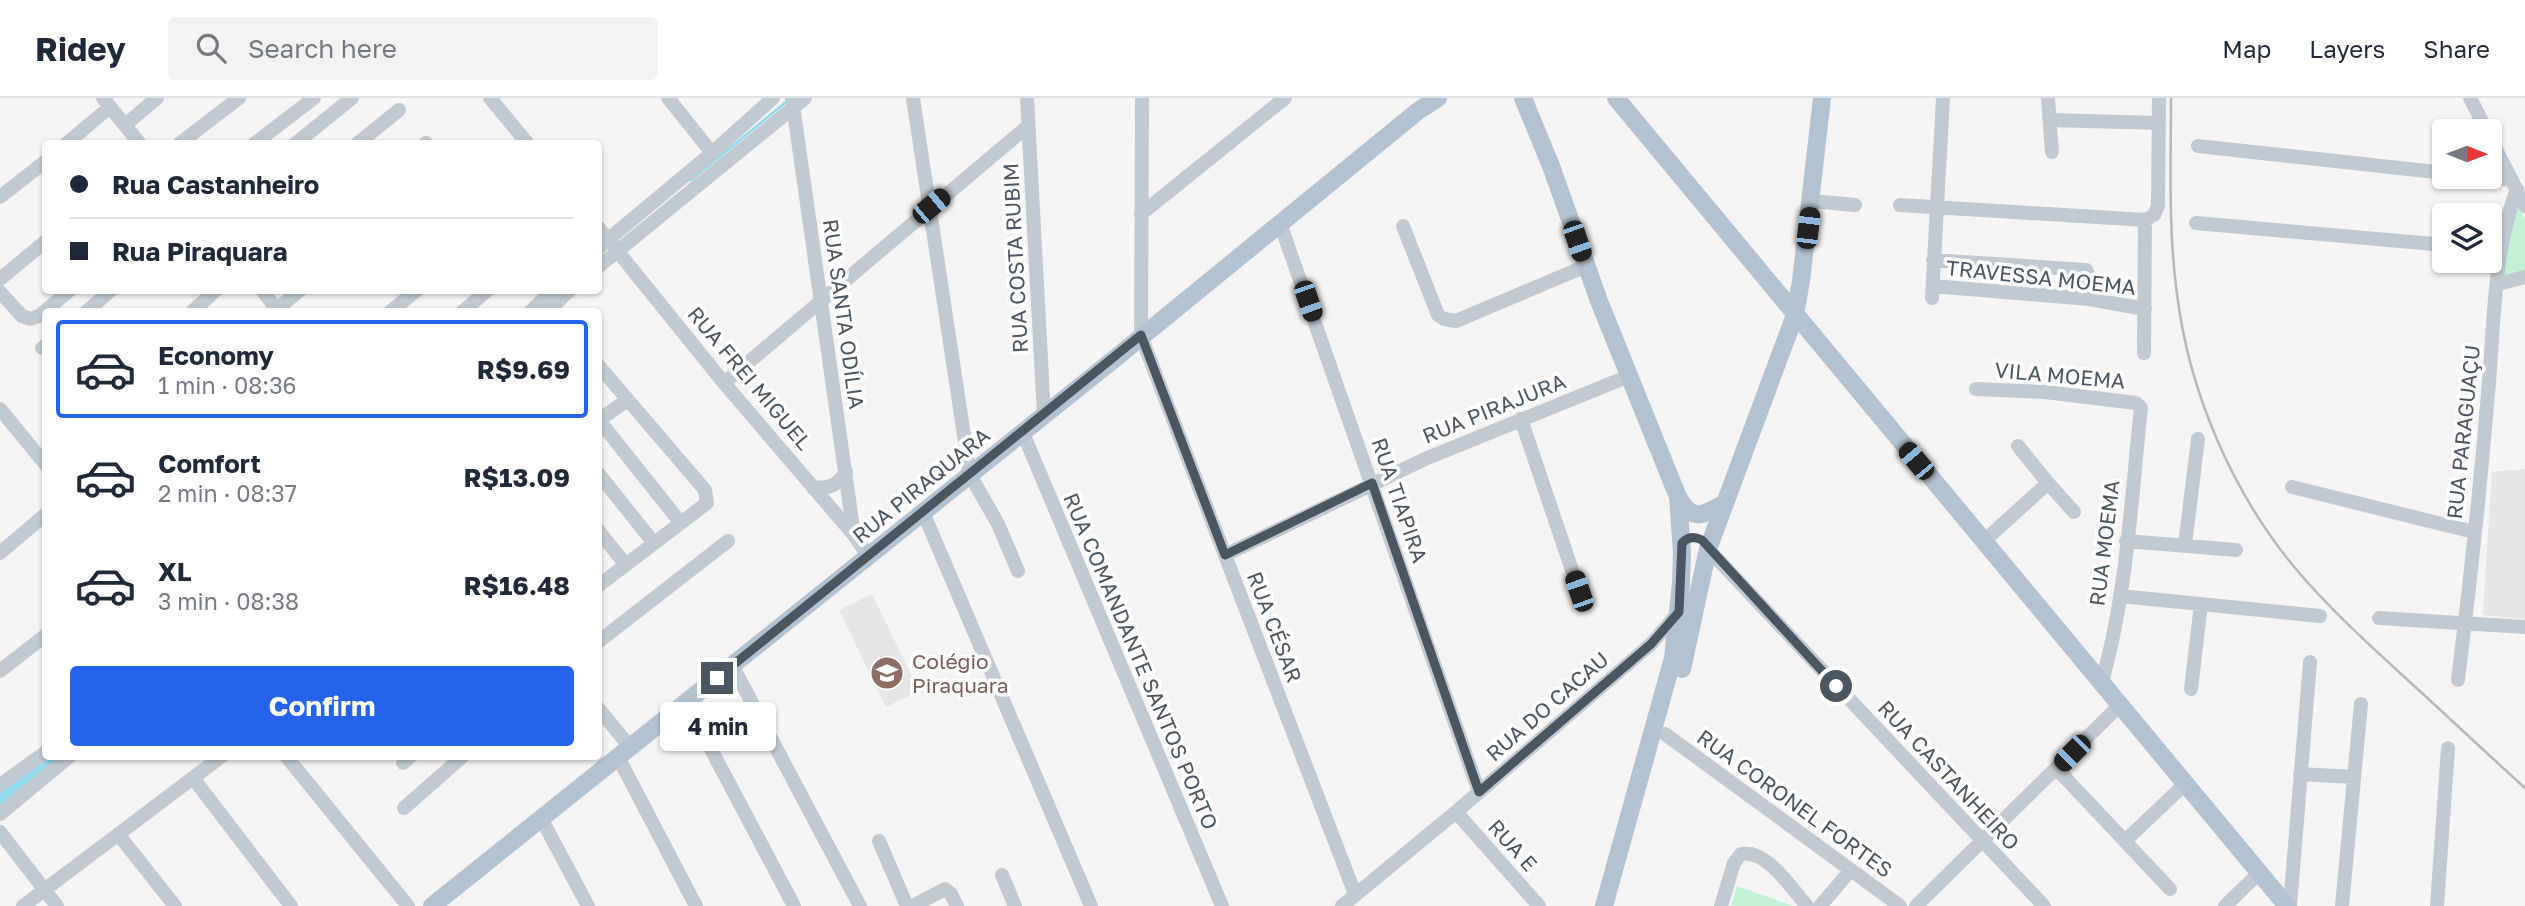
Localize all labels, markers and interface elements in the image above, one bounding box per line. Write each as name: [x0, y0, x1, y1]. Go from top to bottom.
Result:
search box: [168, 17, 658, 80]
text: Ridey: [35, 29, 126, 68]
icon: search: [192, 29, 230, 67]
text: Search here: [248, 33, 397, 64]
text: Map: [2222, 34, 2271, 63]
text: Layers: [2309, 34, 2385, 63]
text: Share: [2423, 34, 2490, 63]
north arrow: [2432, 119, 2502, 189]
map controls: [2432, 119, 2502, 273]
street label: RUA COSTA RUBIM: [997, 162, 1033, 354]
text: Rua Castanheiro: [112, 169, 319, 200]
car: [909, 184, 954, 228]
button: layers: [2432, 203, 2502, 273]
car: [1796, 206, 1821, 250]
street label: RUA SANTA ODÍLIA: [818, 217, 870, 411]
car: [1561, 218, 1594, 264]
text: Rua Piraquara: [112, 236, 287, 267]
street label: TRAVESSA MOEMA: [1945, 254, 2137, 300]
car: [1292, 278, 1325, 324]
street label: RUA FREI MIGUEL: [682, 301, 818, 455]
icon: car: [74, 338, 137, 401]
text: Economy: [158, 340, 274, 371]
street label: RUA PARAGUAÇU: [2441, 344, 2485, 520]
text: R$9.69: [477, 354, 570, 385]
street label: VILA MOEMA: [1994, 356, 2126, 394]
street label: RUA PIRAJURA: [1419, 367, 1569, 449]
text: 1 min · 08:36: [158, 371, 297, 399]
street label: RUA PIRAQUARA: [847, 422, 995, 548]
street label: RUA TIAPIRA: [1366, 434, 1434, 566]
car: [1895, 438, 1938, 484]
icon: car: [74, 446, 137, 509]
text: Comfort: [158, 448, 261, 479]
text: R$13.09: [464, 462, 570, 493]
text: 2 min · 08:37: [158, 479, 297, 507]
street label: RUA MOEMA: [2083, 479, 2125, 607]
street label: RUA COMANDANTE SANTOS PORTO: [1058, 489, 1224, 833]
icon: car: [74, 554, 137, 617]
text: XL: [158, 556, 192, 587]
street label: RUA CÉSAR: [1242, 568, 1308, 686]
car: [1563, 568, 1596, 614]
text: R$16.48: [463, 570, 570, 601]
text: 3 min · 08:38: [158, 587, 299, 615]
street label: RUA DO CACAU: [1480, 646, 1614, 766]
place label: Colégio Piraquara: [912, 648, 1009, 698]
school or university icon: Colégio Piraquara: [868, 654, 906, 692]
route end: [701, 662, 733, 694]
button: Confirm: [70, 666, 574, 746]
route start: [1820, 670, 1852, 702]
street label: RUA CASTANHEIRO: [1873, 695, 2025, 855]
callout: 4 min: [659, 702, 775, 752]
text: 4 min: [688, 712, 748, 740]
street label: RUA CORONEL FORTES: [1692, 723, 1898, 883]
car: [2050, 731, 2095, 775]
street label: RUA E: [1483, 814, 1543, 876]

